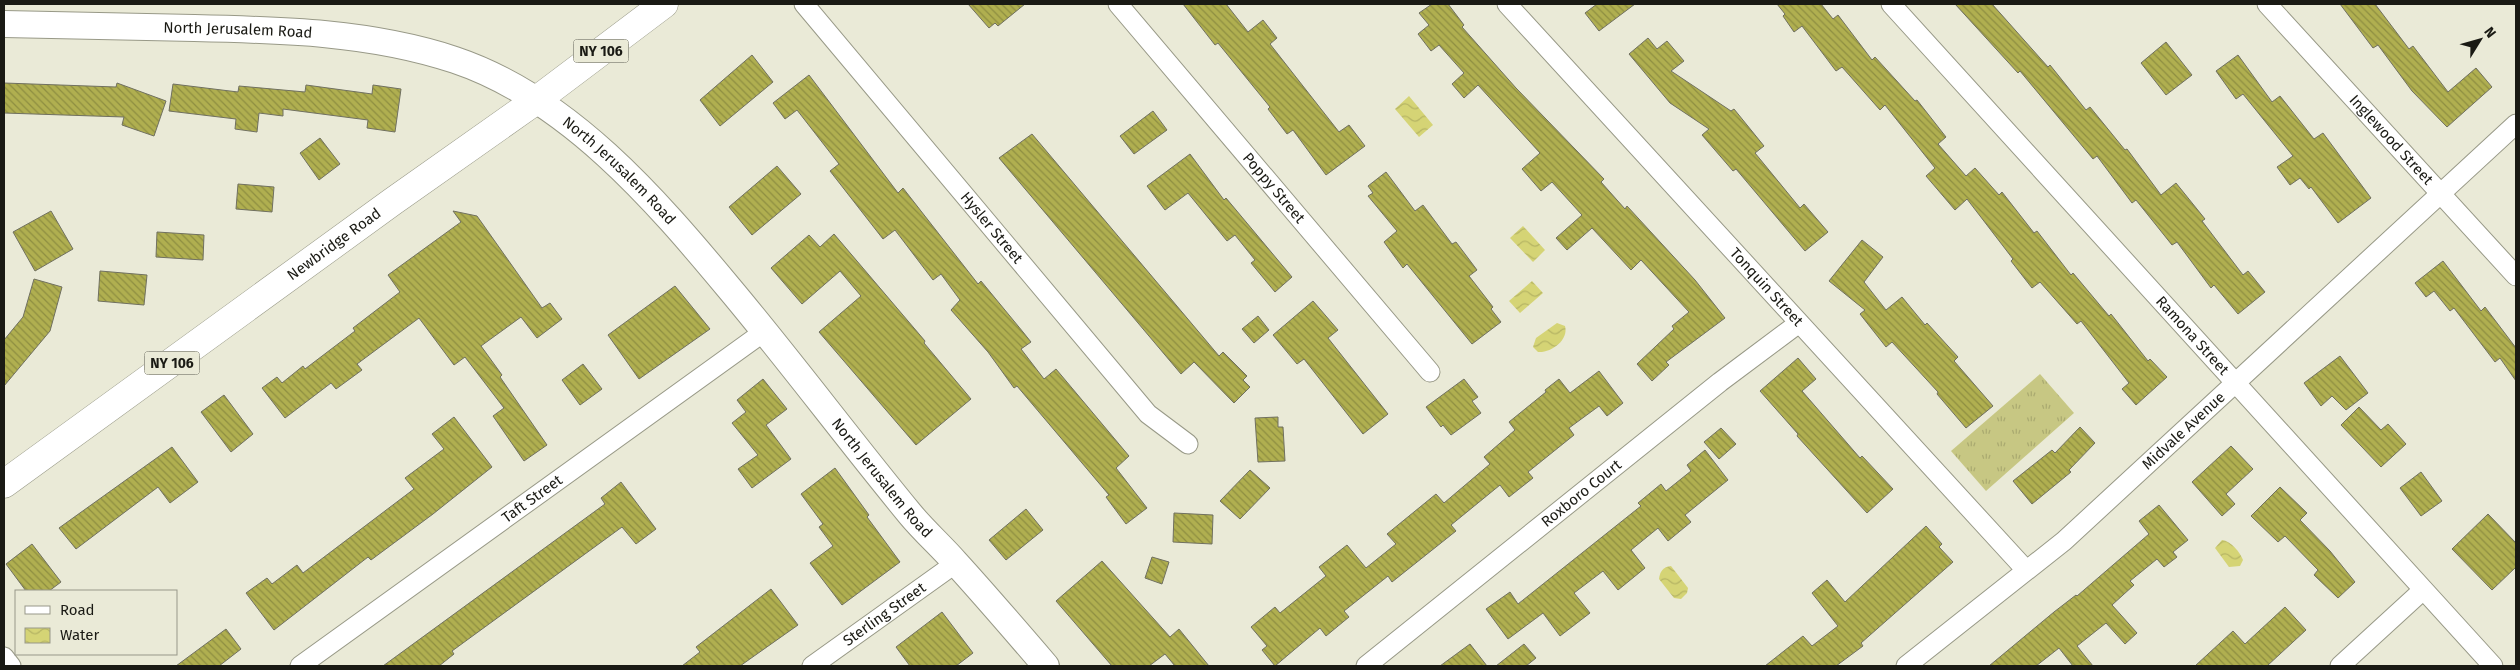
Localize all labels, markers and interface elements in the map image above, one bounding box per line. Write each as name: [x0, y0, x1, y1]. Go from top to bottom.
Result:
north arrow: [2455, 15, 2505, 65]
street label: North Jerusalem Road: [163, 18, 313, 42]
text: N: [2480, 24, 2500, 41]
road number: NY 106: [574, 40, 628, 62]
street label: Inglewood Street: [2346, 91, 2437, 189]
street label: North Jerusalem Road: [559, 113, 679, 228]
street label: Poppy Street: [1239, 149, 1309, 227]
street label: Hysler Street: [957, 188, 1027, 267]
street label: Newbridge Road: [284, 204, 384, 284]
street label: Tonquin Street: [1726, 244, 1807, 330]
street label: Ramona Street: [2152, 292, 2233, 379]
road number: NY 106: [144, 352, 200, 374]
street label: Midvale Avenue: [2138, 388, 2229, 473]
street label: North Jerusalem Road: [828, 415, 936, 542]
street label: Roxboro Court: [1538, 455, 1625, 531]
street label: Taft Street: [498, 471, 566, 527]
street label: Sterling Street: [840, 578, 930, 650]
legend: [15, 590, 178, 655]
text: Road: [60, 601, 95, 619]
text: Water: [60, 626, 99, 644]

